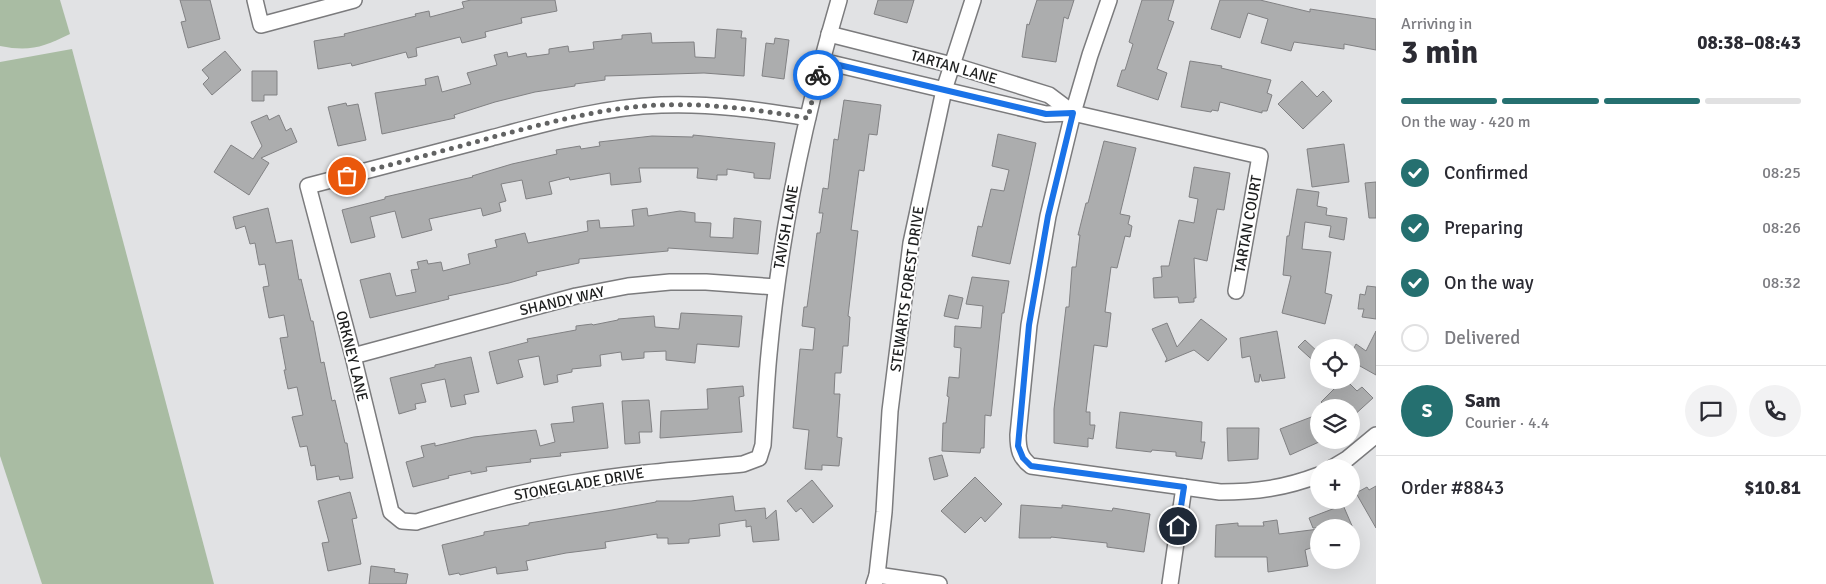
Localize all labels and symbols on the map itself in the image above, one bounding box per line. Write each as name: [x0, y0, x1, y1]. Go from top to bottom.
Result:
street label: TARTAN LANE: [909, 46, 999, 88]
courier: [793, 50, 843, 100]
pin: [326, 155, 368, 197]
street label: TARTAN COURT: [1231, 173, 1266, 274]
street label: TAVISH LANE: [770, 183, 802, 271]
street label: STEWARTS FOREST DRIVE: [886, 205, 928, 373]
street label: SHANDY WAY: [518, 282, 607, 319]
street label: ORKNEY LANE: [332, 309, 372, 403]
street label: STONEGLADE DRIVE: [513, 464, 645, 504]
pin: [1157, 505, 1199, 547]

